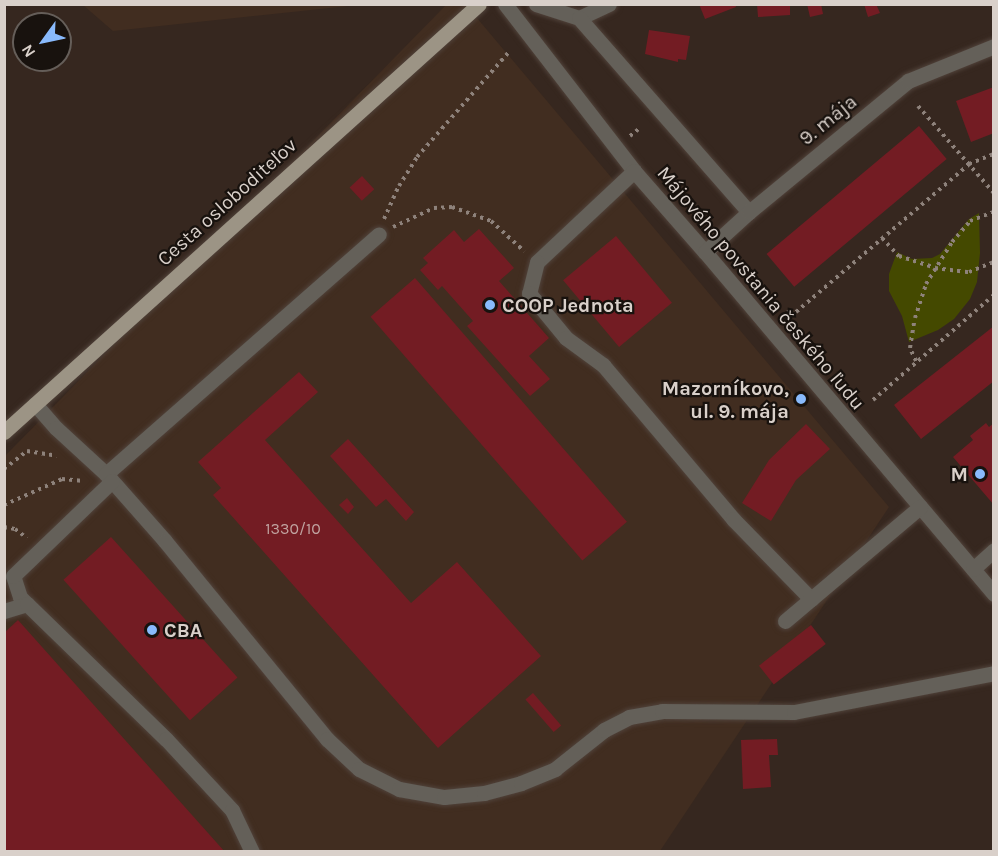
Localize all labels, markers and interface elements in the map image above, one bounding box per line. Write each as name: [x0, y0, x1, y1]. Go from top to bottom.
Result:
north arrow: [12, 12, 72, 72]
text: N: [17, 41, 39, 61]
street label: 9. mája: [794, 90, 862, 150]
street label: Cesta osloboditeľov: [152, 133, 302, 271]
street label: Májového povstania českého ľudu: [652, 161, 870, 415]
place label: COOP Jednota: [502, 293, 634, 317]
marker: COOP Jednota: [483, 298, 497, 312]
place label: Mazorníkovo, ul. 9. mája: [662, 376, 789, 423]
marker: Mazorníkovo, ul. 9. mája: [794, 392, 808, 406]
place label: M: [951, 462, 968, 486]
marker: M: [973, 467, 987, 481]
house number: 1330/10: [265, 519, 321, 539]
place label: CBA: [164, 618, 202, 642]
marker: CBA: [145, 623, 159, 637]

